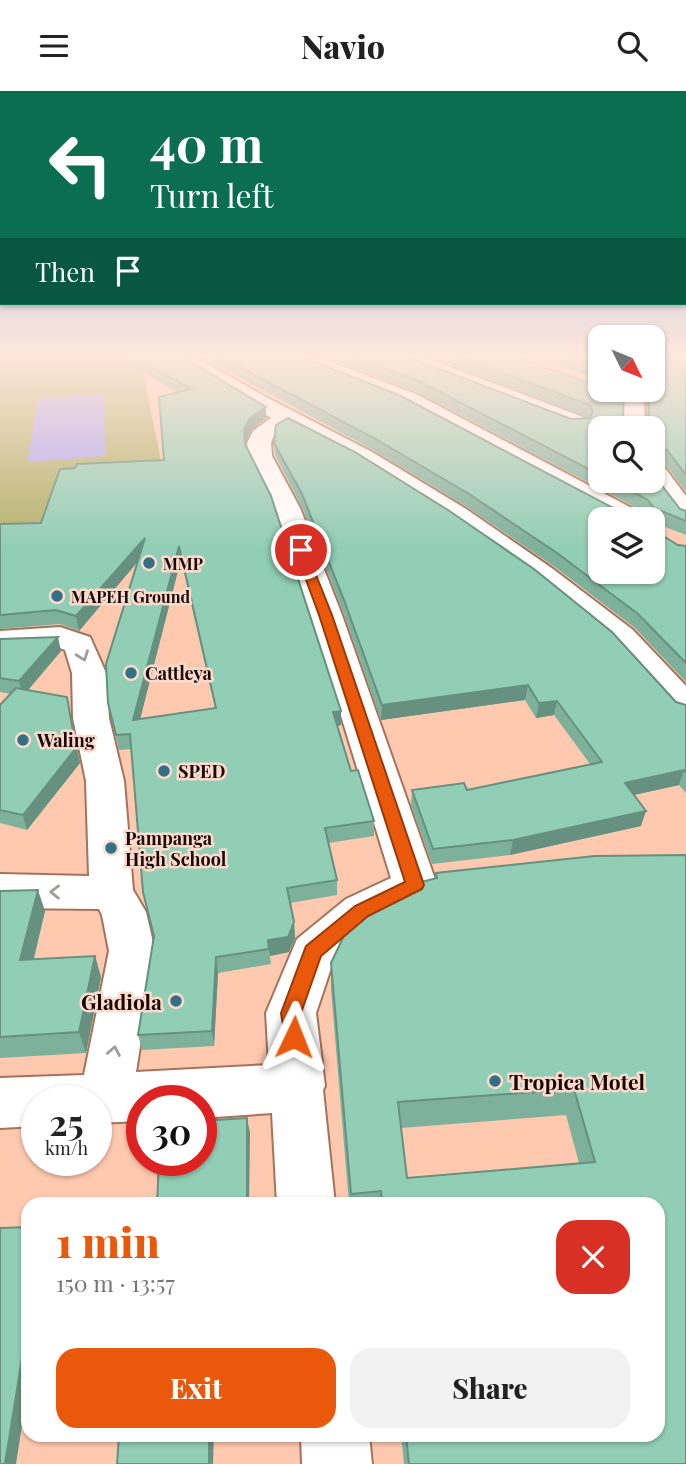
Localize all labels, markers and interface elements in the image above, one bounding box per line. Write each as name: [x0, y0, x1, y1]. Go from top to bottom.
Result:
text: Navio: [301, 24, 385, 67]
icon: menu: [35, 27, 73, 65]
icon: search: [613, 27, 651, 65]
text: 40 m: [150, 110, 263, 175]
icon: left: [35, 119, 126, 210]
text: Turn left: [150, 173, 274, 216]
icon: arrive: [109, 252, 147, 290]
text: Then: [35, 254, 95, 289]
north arrow: [588, 325, 665, 403]
map controls: [588, 325, 665, 584]
button: search: [588, 416, 665, 493]
button: layers: [588, 507, 665, 584]
pin: [271, 520, 331, 580]
icon: arrive: [282, 531, 320, 569]
place label: MMP: [163, 553, 203, 574]
marker: MMP: [141, 555, 157, 571]
place label: MAPEH Ground: [71, 586, 191, 607]
marker: MAPEH Ground: [49, 588, 65, 604]
one-way arrow: [75, 649, 89, 661]
place label: Cattleya: [145, 661, 213, 685]
marker: Cattleya: [123, 665, 139, 681]
place label: Waling: [36, 728, 95, 752]
marker: Waling: [15, 732, 31, 748]
place label: SPED: [178, 759, 225, 783]
marker: SPED: [156, 763, 172, 779]
place label: Pampanga High School: [125, 826, 227, 871]
marker: Pampanga High School: [103, 840, 119, 856]
one-way arrow: [50, 884, 60, 900]
place label: Gladiola: [81, 987, 162, 1015]
marker: Gladiola: [168, 993, 184, 1009]
position arrow: [257, 1000, 331, 1074]
one-way arrow: [106, 1045, 121, 1056]
place label: Tropica Motel: [509, 1067, 646, 1095]
marker: Tropica Motel: [487, 1073, 503, 1089]
speed limit sign: 30: [126, 1085, 217, 1176]
text: 25: [49, 1098, 84, 1145]
text: km/h: [45, 1136, 88, 1160]
text: 1 min: [56, 1213, 160, 1269]
button: close: [556, 1220, 630, 1294]
text: 150 m · 13:57: [56, 1267, 175, 1298]
button: Exit: [56, 1348, 336, 1428]
button: Share: [350, 1348, 630, 1428]

